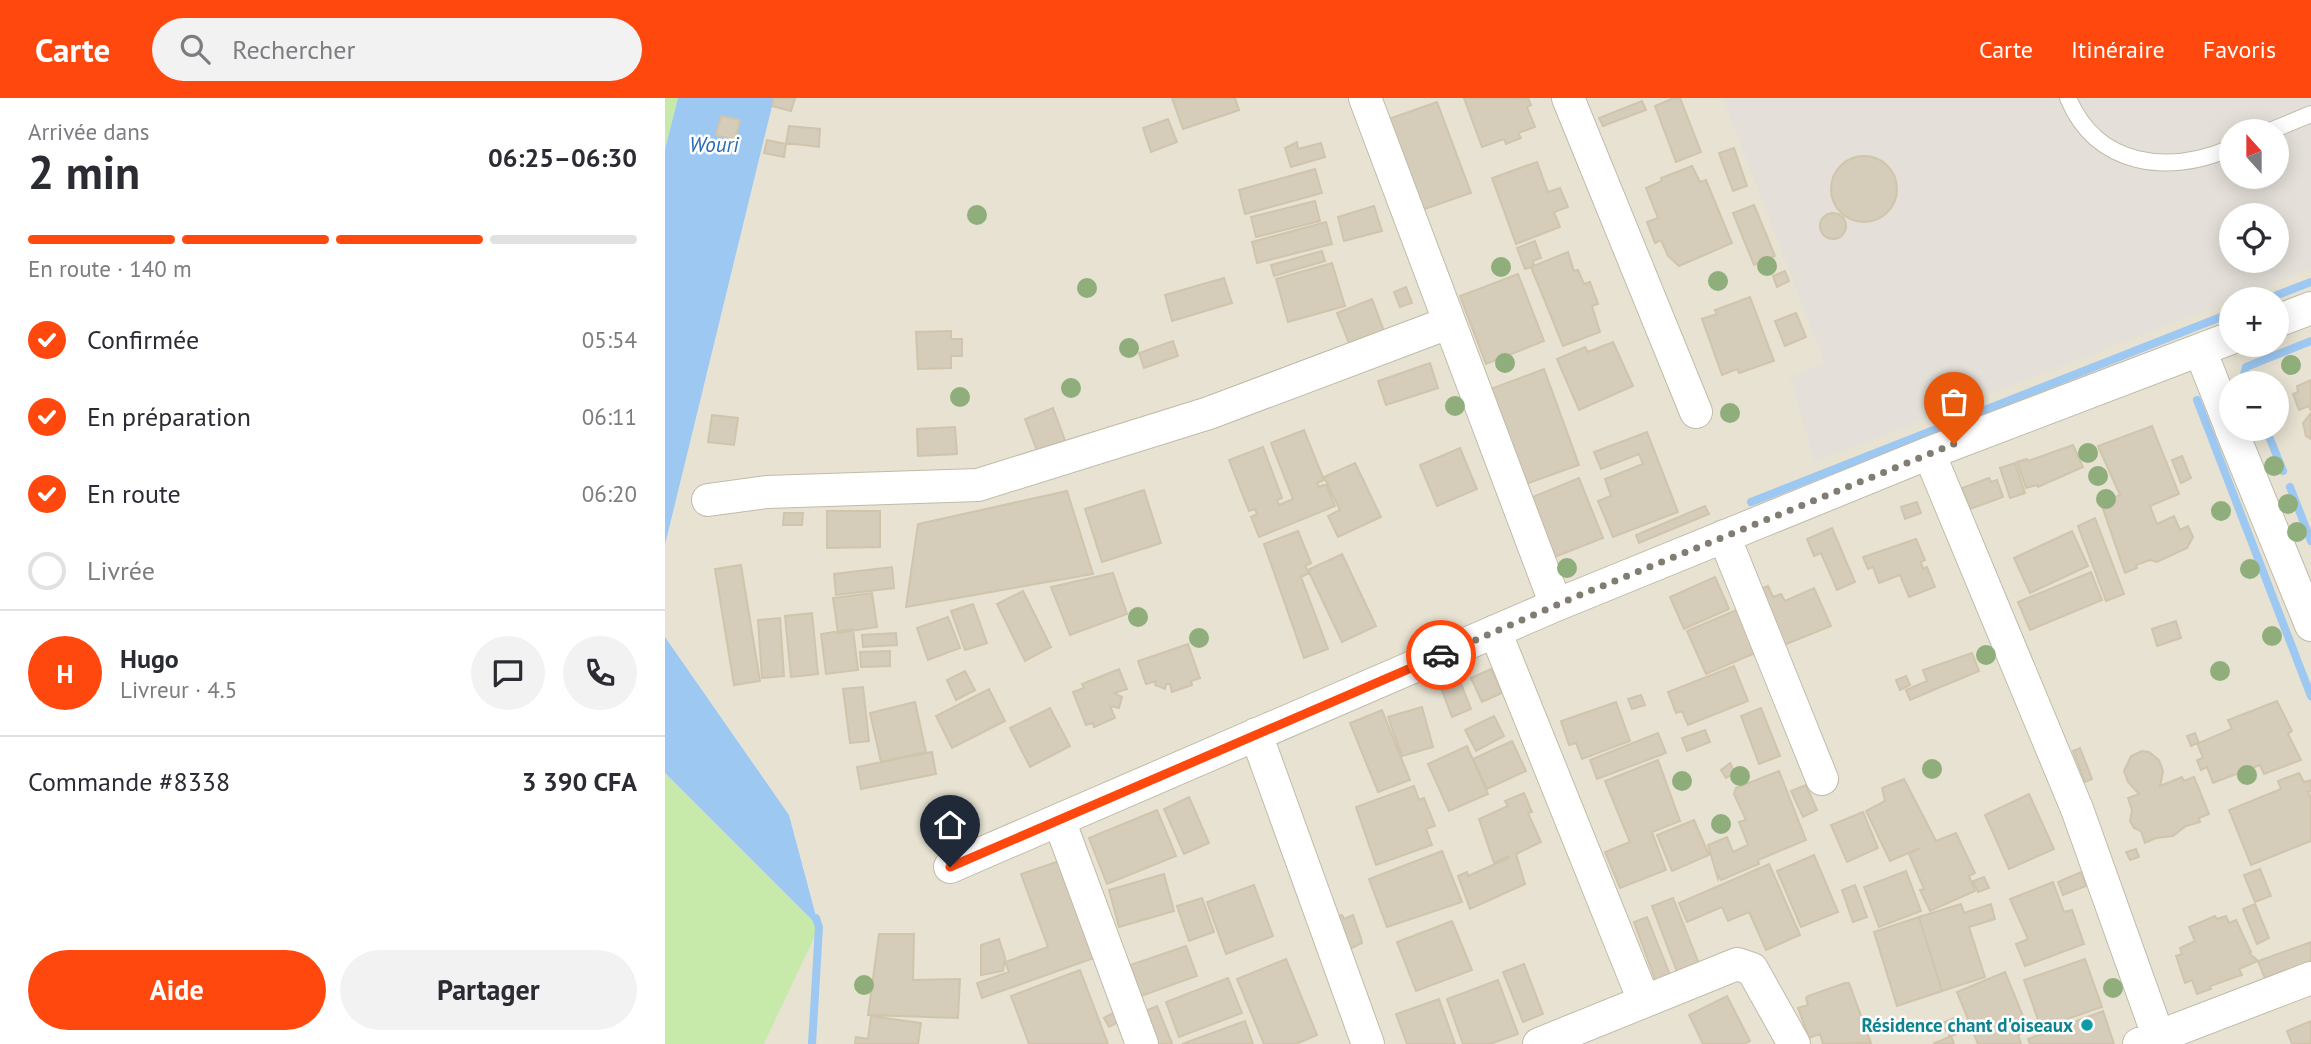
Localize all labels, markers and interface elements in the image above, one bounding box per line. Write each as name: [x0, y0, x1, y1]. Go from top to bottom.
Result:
search box: [152, 18, 642, 81]
text: Carte: [35, 28, 110, 71]
icon: search: [176, 30, 214, 68]
text: Rechercher: [232, 33, 355, 66]
text: Carte: [1979, 34, 2033, 65]
text: Itinéraire: [2071, 34, 2165, 65]
text: Favoris: [2203, 34, 2276, 65]
text: Arrivée dans: [28, 117, 149, 146]
north arrow: [2219, 119, 2289, 189]
map controls: [2219, 119, 2289, 441]
water label: Wouri: [689, 131, 739, 158]
text: 06:25–06:30: [488, 141, 637, 174]
text: 2 min: [28, 142, 140, 202]
button: locate: [2219, 203, 2289, 273]
text: En route · 140 m: [28, 254, 192, 283]
button: +: [2219, 287, 2289, 357]
icon: check: [28, 321, 66, 359]
text: Confirmée: [87, 323, 199, 356]
text: 05:54: [582, 325, 637, 354]
button: −: [2219, 371, 2289, 441]
pin: [1924, 372, 1984, 444]
icon: bag: [1935, 383, 1973, 421]
icon: check: [28, 398, 66, 436]
text: En préparation: [87, 400, 251, 433]
text: 06:11: [582, 402, 637, 431]
icon: check: [28, 475, 66, 513]
text: En route: [87, 477, 181, 510]
text: 06:20: [582, 479, 637, 508]
text: Livrée: [87, 554, 155, 587]
courier: [1406, 620, 1476, 690]
button: chat: [471, 636, 545, 710]
button: phone: [563, 636, 637, 710]
icon: car: [1422, 636, 1460, 674]
text: Hugo: [120, 642, 179, 675]
text: H: [57, 657, 73, 690]
text: Livreur · 4.5: [120, 675, 237, 704]
text: Commande #8338: [28, 765, 230, 798]
text: 3 390 CFA: [522, 765, 637, 798]
pin: [920, 795, 980, 867]
icon: home: [931, 806, 969, 844]
button: Aide: [28, 950, 326, 1030]
button: Partager: [340, 950, 637, 1030]
place label: Résidence chant d'oiseaux: [1862, 1013, 2073, 1037]
marker: Résidence chant d'oiseaux: [2079, 1017, 2095, 1033]

